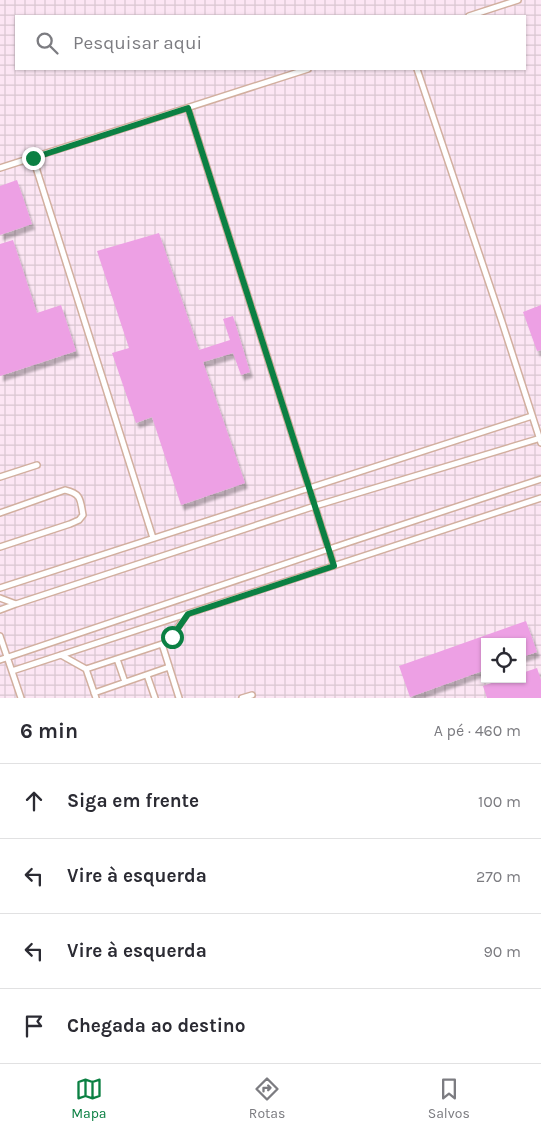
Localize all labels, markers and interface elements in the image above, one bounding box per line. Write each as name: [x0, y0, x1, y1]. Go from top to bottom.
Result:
search box: [15, 15, 526, 70]
icon: search: [33, 29, 61, 57]
text: Pesquisar aqui: [73, 32, 202, 54]
route end: [22, 147, 45, 170]
route start: [161, 626, 184, 649]
map controls: [481, 638, 526, 683]
button: locate: [481, 638, 526, 683]
text: 6 min: [20, 719, 78, 743]
text: A pé · 460 m: [434, 721, 521, 740]
icon: ahead: [20, 787, 48, 815]
text: Siga em frente: [67, 790, 199, 812]
text: 100 m: [478, 792, 521, 811]
icon: left: [20, 862, 48, 890]
text: Vire à esquerda: [67, 865, 207, 887]
text: 270 m: [476, 867, 521, 886]
icon: left: [20, 937, 48, 965]
text: Vire à esquerda: [67, 940, 207, 962]
text: 90 m: [483, 942, 521, 961]
icon: arrive: [20, 1012, 48, 1040]
text: Chegada ao destino: [67, 1015, 245, 1037]
tab: Mapa: [71, 1075, 107, 1122]
tab: Rotas: [249, 1075, 285, 1122]
tab: Salvos: [428, 1075, 470, 1122]

